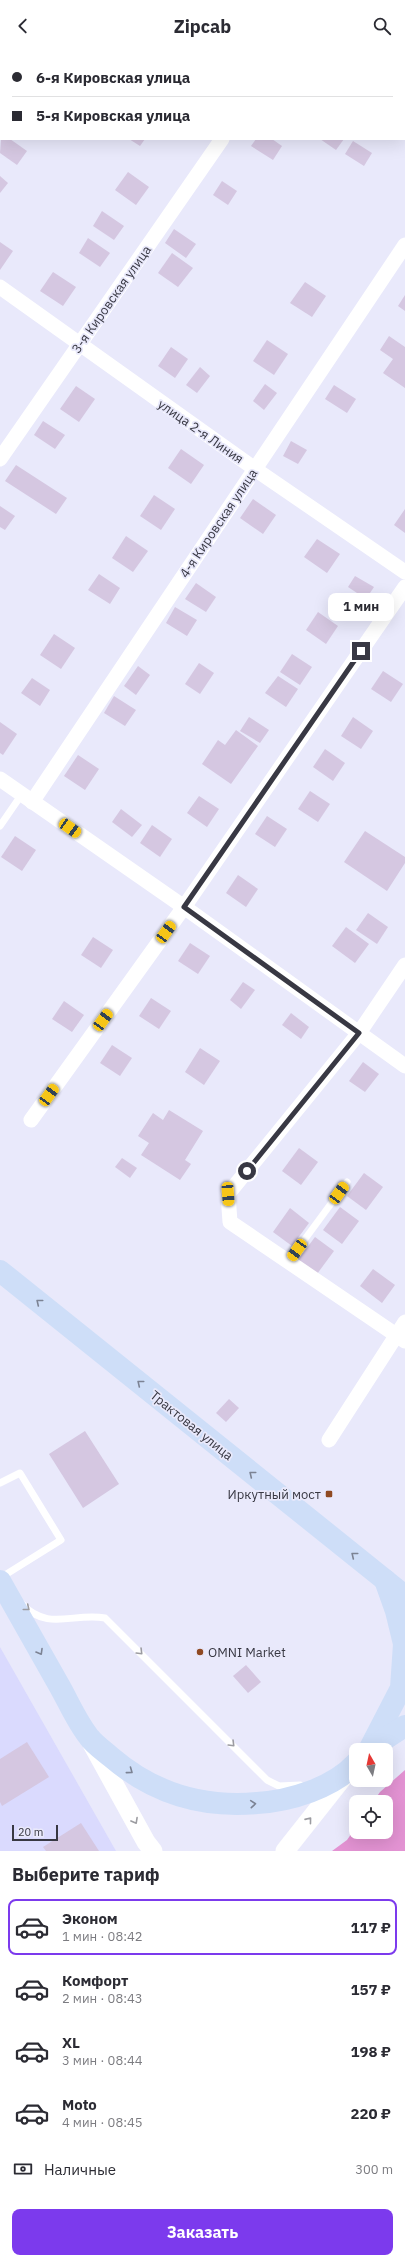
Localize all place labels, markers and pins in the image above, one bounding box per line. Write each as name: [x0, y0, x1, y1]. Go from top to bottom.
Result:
place label: Иркутный мост: [228, 1486, 321, 1503]
marker: Иркутный мост: [324, 1489, 334, 1499]
place label: OMNI Market: [208, 1644, 286, 1661]
marker: OMNI Market: [195, 1647, 205, 1657]

